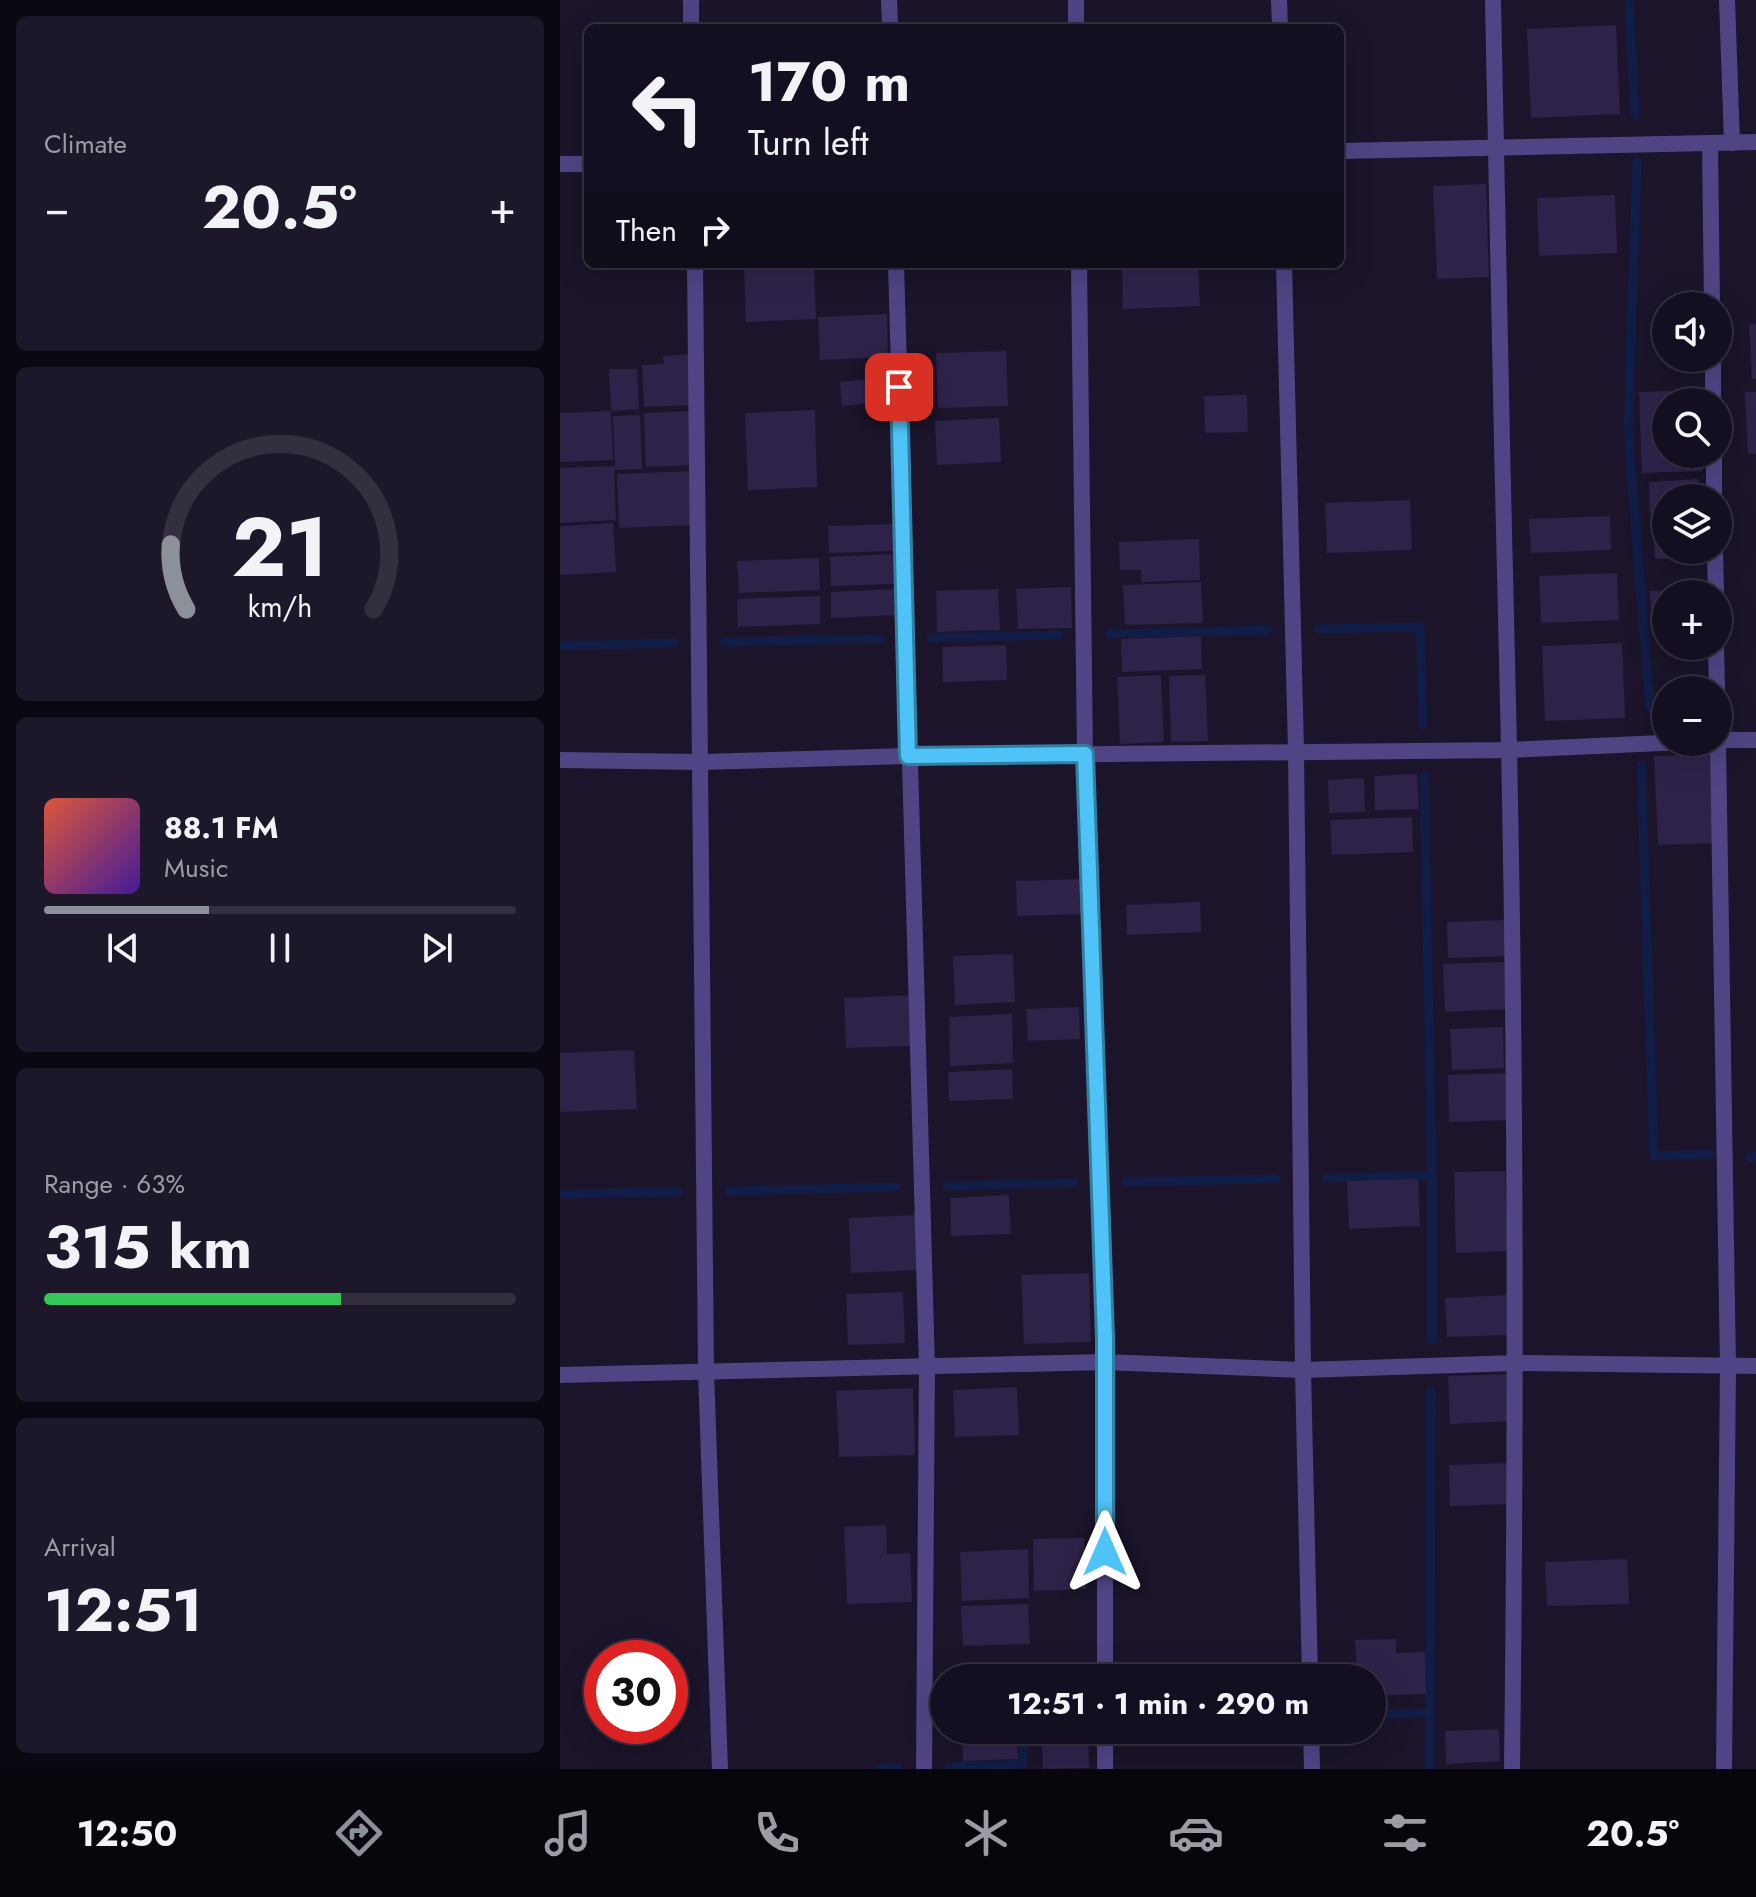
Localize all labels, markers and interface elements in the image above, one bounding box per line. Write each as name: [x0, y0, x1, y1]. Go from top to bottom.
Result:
text: 170 m: [748, 41, 910, 122]
icon: left: [616, 56, 720, 160]
text: Turn left: [748, 116, 869, 168]
text: Climate: [44, 125, 127, 163]
text: 20.5°: [202, 164, 357, 251]
text: −: [44, 176, 70, 240]
text: +: [489, 176, 516, 240]
icon: right: [693, 208, 737, 252]
text: Then: [616, 209, 677, 252]
map controls: [1652, 292, 1732, 756]
button: sound: [1652, 292, 1732, 372]
pin: [865, 353, 933, 421]
icon: arrive: [877, 365, 921, 409]
button: search: [1652, 388, 1732, 468]
button: layers: [1652, 484, 1732, 564]
text: 21: [232, 486, 328, 606]
button: +: [1652, 580, 1732, 660]
text: km/h: [248, 586, 312, 628]
button: −: [1652, 676, 1732, 756]
text: 88.1 FM: [164, 806, 278, 849]
text: Music: [164, 849, 228, 887]
icon: previous: [101, 926, 145, 970]
icon: pause: [258, 926, 302, 970]
icon: next: [415, 926, 459, 970]
text: Range · 63%: [44, 1165, 185, 1203]
text: 315 km: [44, 1204, 252, 1291]
position arrow: [1063, 1510, 1147, 1594]
text: Arrival: [44, 1528, 116, 1566]
text: 12:51: [44, 1567, 202, 1654]
speed limit sign: 30: [584, 1640, 688, 1744]
text: 12:51 · 1 min · 290 m: [1007, 1682, 1309, 1725]
icon: directions: [331, 1805, 387, 1861]
icon: music: [540, 1805, 596, 1861]
icon: phone: [749, 1805, 805, 1861]
icon: climate: [958, 1805, 1014, 1861]
icon: car: [1168, 1805, 1224, 1861]
icon: filters: [1377, 1805, 1433, 1861]
text: 12:50: [77, 1807, 177, 1859]
text: 20.5°: [1586, 1807, 1679, 1859]

